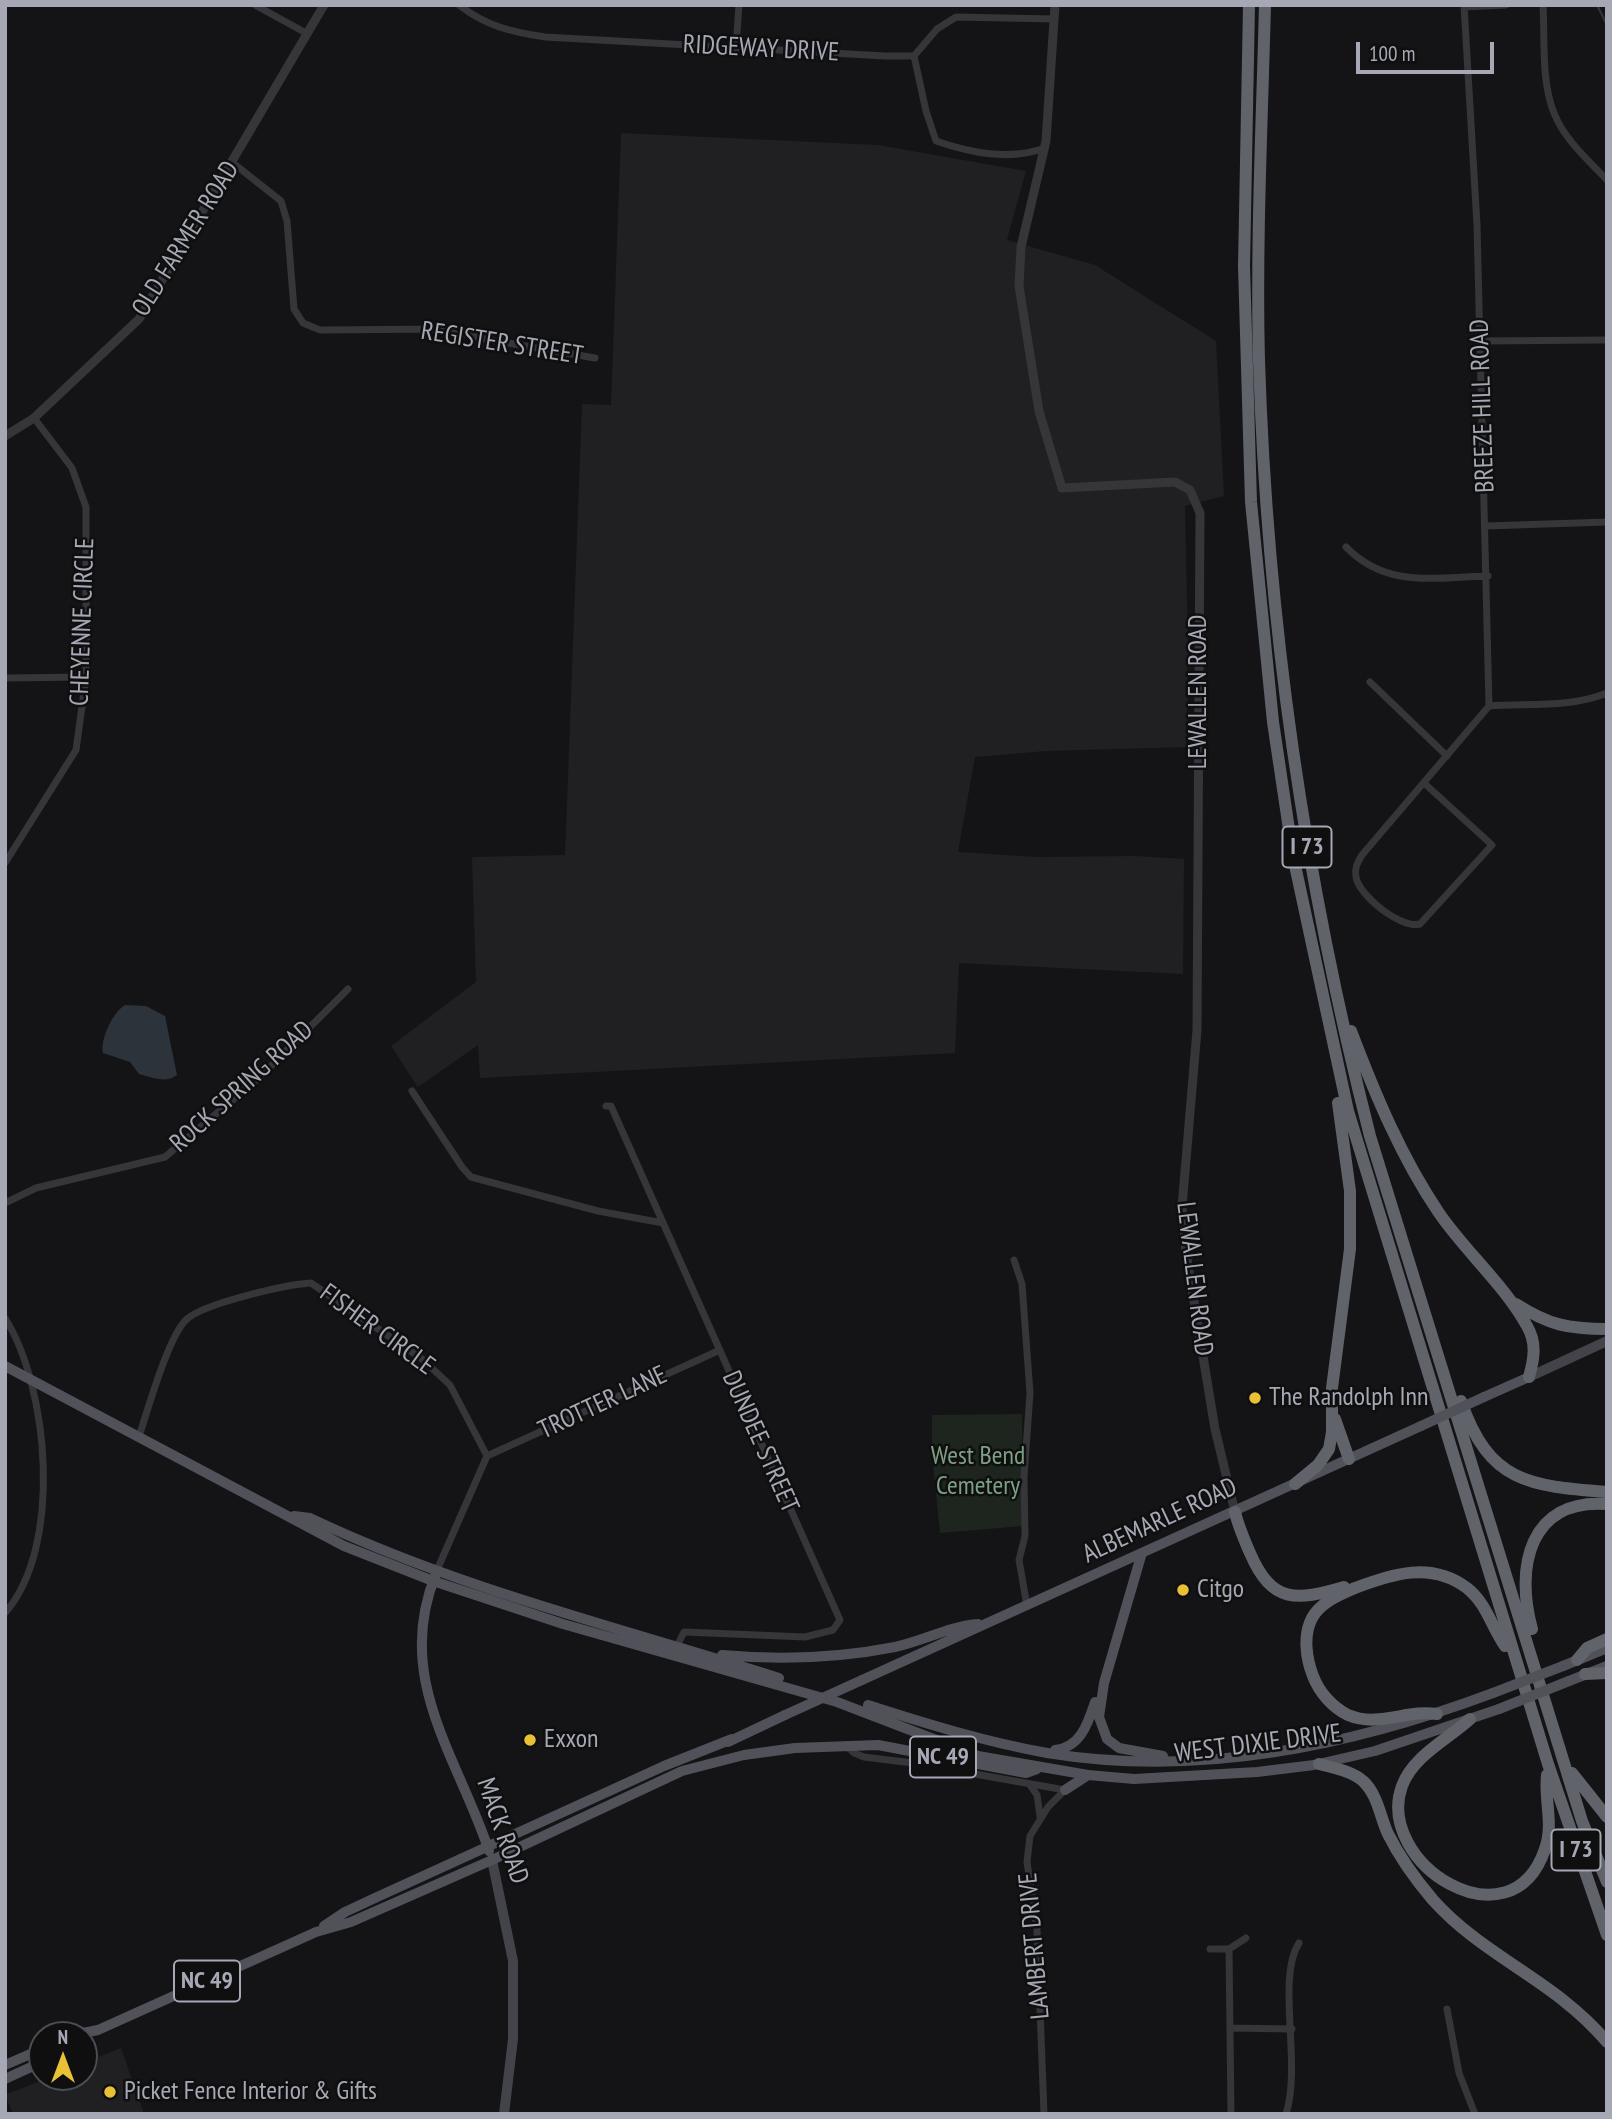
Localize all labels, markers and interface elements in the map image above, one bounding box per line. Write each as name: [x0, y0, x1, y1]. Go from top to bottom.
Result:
scale bar: [1360, 28, 1498, 72]
street label: RIDGEWAY DRIVE: [682, 29, 840, 69]
text: 100 m: [1369, 40, 1415, 67]
street label: OLD FARMER ROAD: [126, 156, 246, 322]
street label: REGISTER STREET: [419, 316, 585, 372]
street label: BREEZE HILL ROAD: [1464, 319, 1502, 493]
street label: CHEYENNE CIRCLE: [64, 537, 102, 707]
street label: LEWALLEN ROAD: [1183, 615, 1215, 769]
road number: I 73: [1282, 826, 1332, 868]
street label: ROCK SPRING ROAD: [164, 1015, 320, 1159]
street label: LEWALLEN ROAD: [1169, 1200, 1219, 1358]
street label: FISHER CIRCLE: [313, 1278, 441, 1382]
street label: TROTTER LANE: [534, 1360, 672, 1446]
street label: DUNDEE STREET: [715, 1366, 805, 1518]
place label: The Randolph Inn: [1269, 1382, 1428, 1414]
marker: The Randolph Inn: [1247, 1390, 1263, 1406]
park label: West Bend Cemetery: [931, 1441, 1025, 1502]
street label: ALBEMARLE ROAD: [1078, 1472, 1242, 1570]
place label: Citgo: [1197, 1574, 1244, 1606]
marker: Citgo: [1175, 1582, 1191, 1598]
street label: WEST DIXIE DRIVE: [1173, 1718, 1343, 1770]
place label: Exxon: [544, 1724, 598, 1756]
marker: Exxon: [522, 1732, 538, 1748]
road number: NC 49: [910, 1736, 976, 1778]
street label: MACK ROAD: [469, 1774, 535, 1888]
road number: I 73: [1552, 1829, 1600, 1870]
street label: LAMBERT DRIVE: [1013, 1871, 1057, 2021]
road number: NC 49: [174, 1960, 240, 2002]
north arrow: [28, 2021, 98, 2091]
text: N: [58, 2025, 68, 2049]
place label: Picket Fence Interior & Gifts: [124, 2076, 377, 2108]
marker: Picket Fence Interior & Gifts: [102, 2084, 118, 2100]

